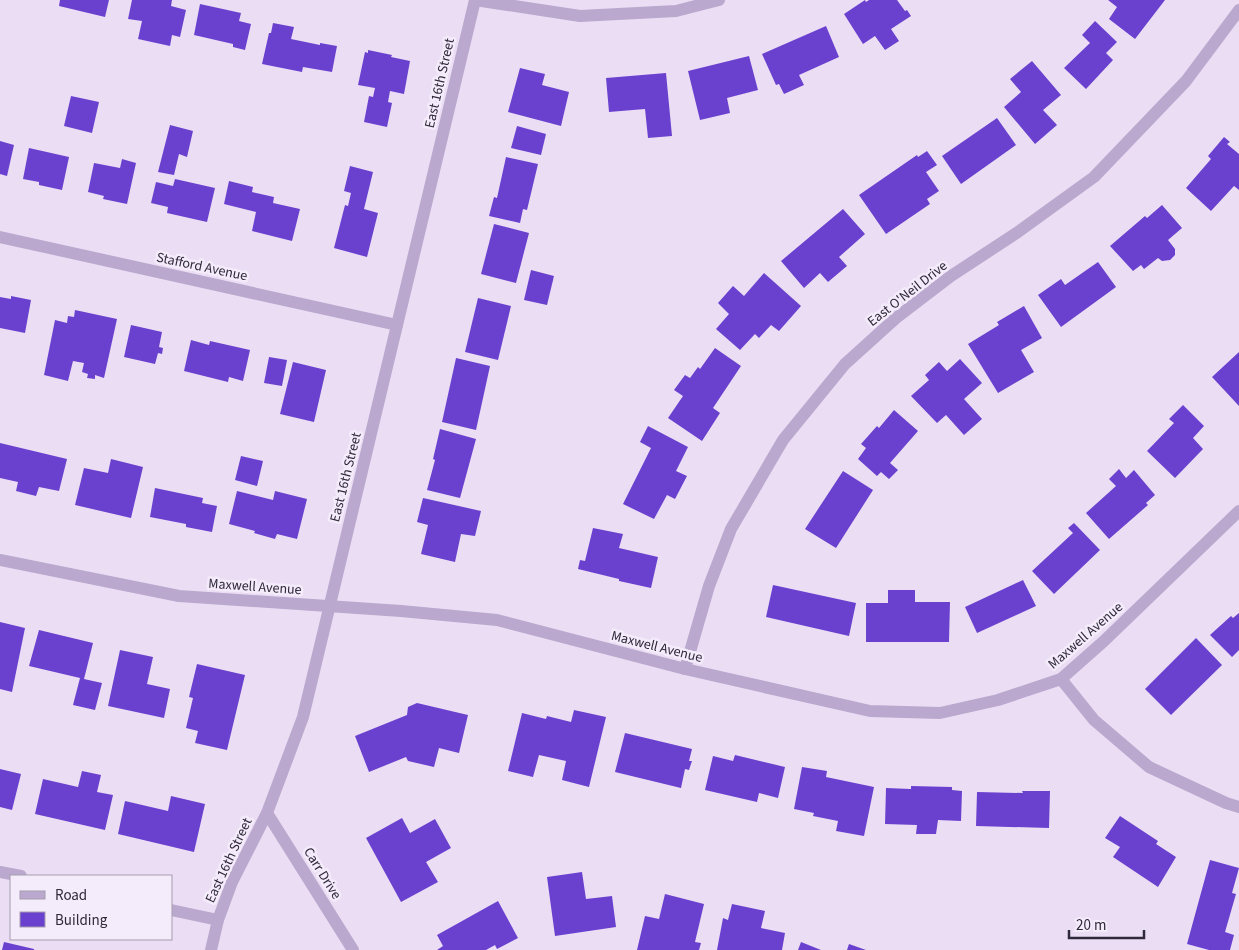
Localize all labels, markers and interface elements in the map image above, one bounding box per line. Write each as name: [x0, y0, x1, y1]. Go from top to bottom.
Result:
street label: East 16th Street: [420, 36, 460, 130]
street label: Stafford Avenue: [154, 248, 249, 286]
street label: East O'Neil Drive: [863, 256, 952, 331]
street label: East 16th Street: [325, 430, 367, 524]
street label: Maxwell Avenue: [208, 574, 302, 600]
street label: Maxwell Avenue: [1044, 597, 1128, 674]
street label: Maxwell Avenue: [609, 626, 705, 668]
street label: East 16th Street: [200, 814, 257, 906]
street label: Carr Drive: [298, 844, 346, 903]
legend: [10, 875, 172, 940]
text: Road: [55, 885, 87, 906]
scale bar: [1069, 908, 1144, 940]
text: Building: [55, 910, 108, 931]
text: 20 m: [1076, 915, 1106, 936]

